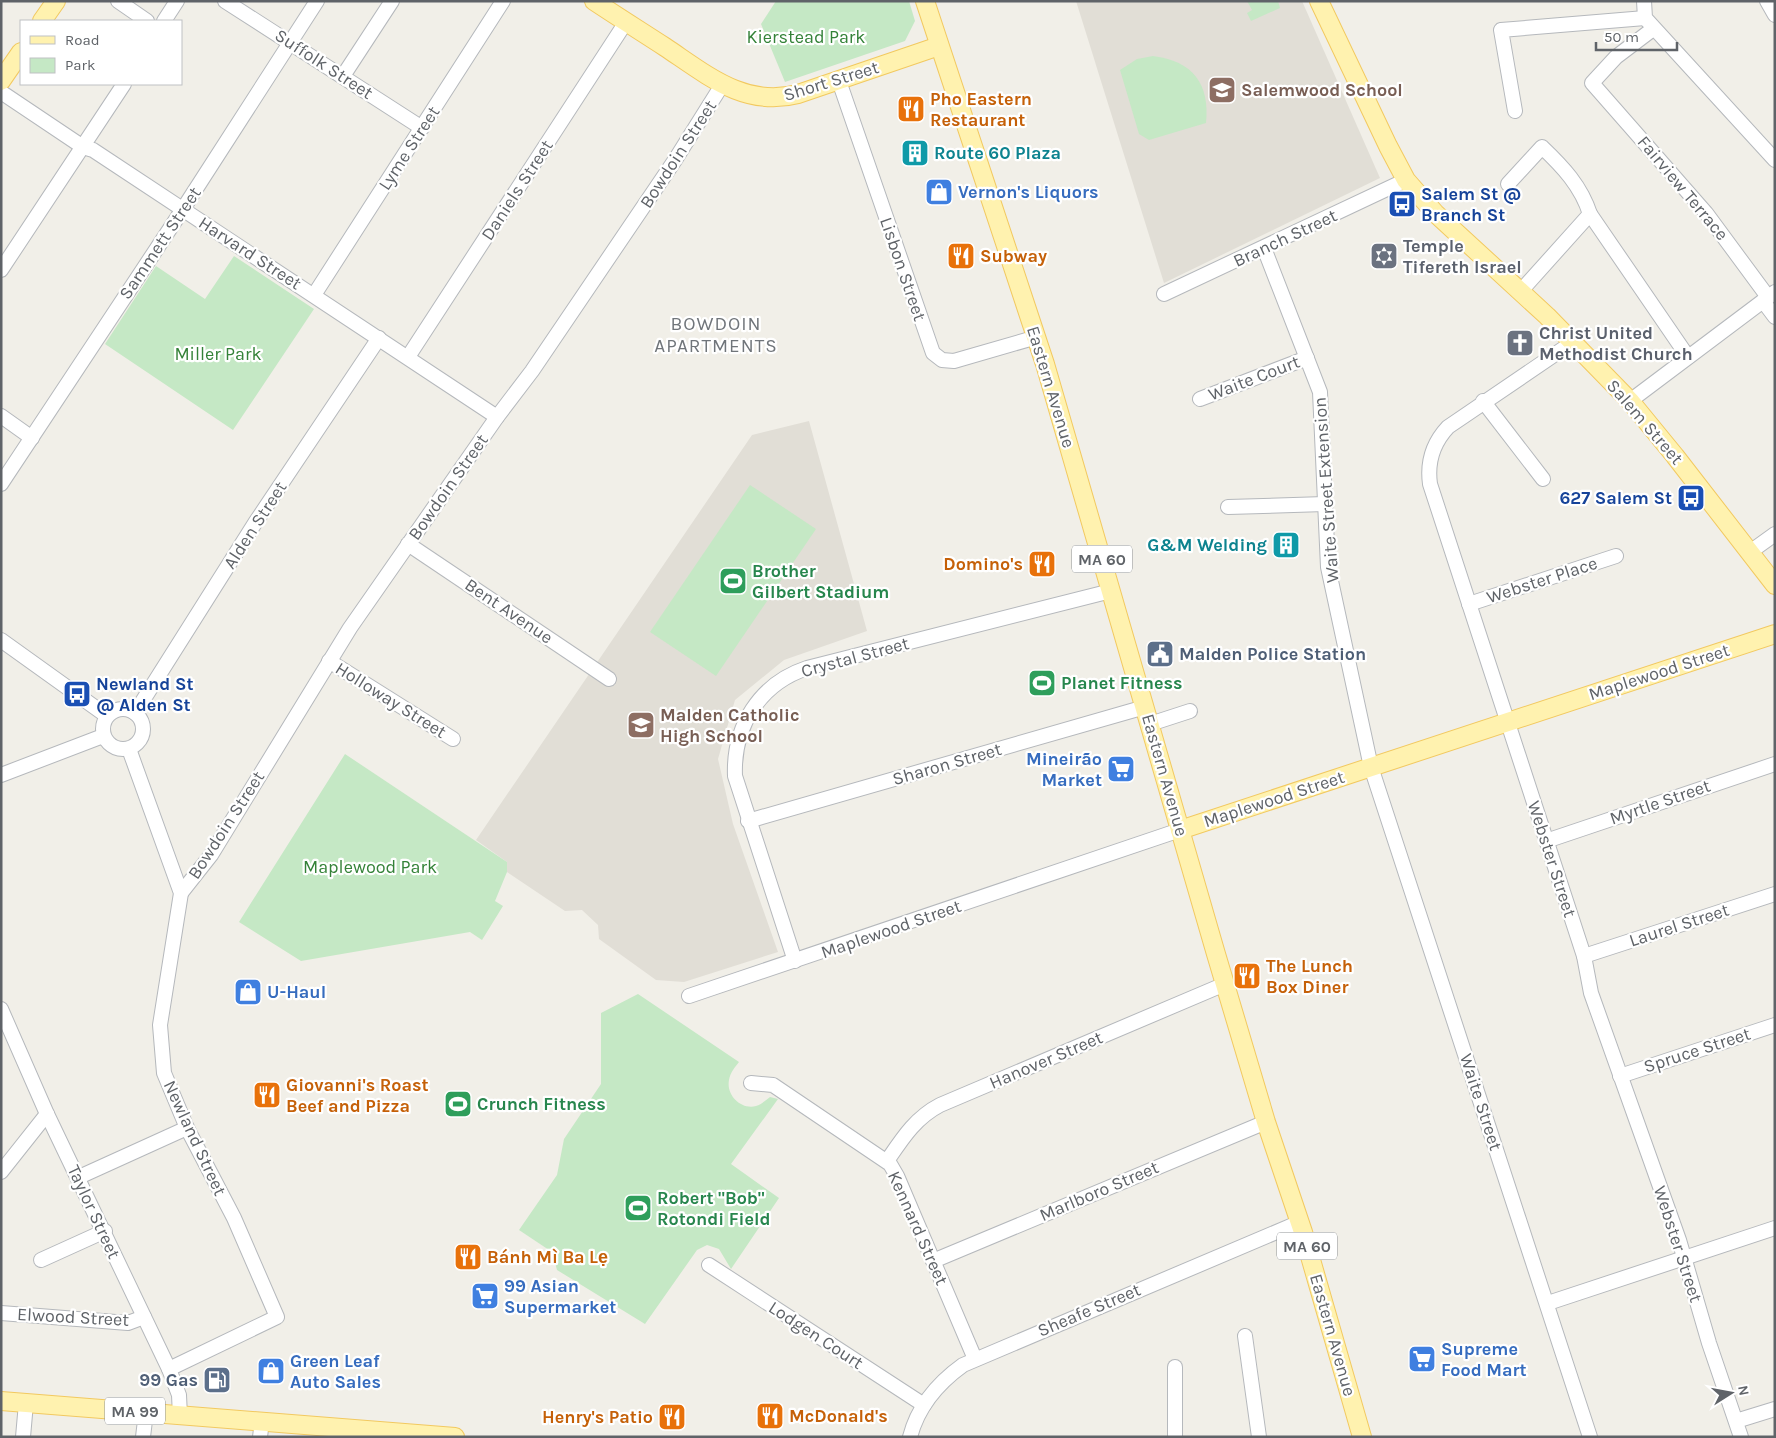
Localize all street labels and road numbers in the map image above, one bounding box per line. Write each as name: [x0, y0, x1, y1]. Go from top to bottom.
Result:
street label: Suffolk Street: [271, 24, 377, 104]
street label: Short Street: [781, 56, 882, 106]
street label: Bowdoin Street: [635, 96, 721, 212]
street label: Lyme Street: [374, 102, 445, 194]
street label: Fairview Terrace: [1633, 131, 1733, 245]
street label: Daniels Street: [476, 135, 558, 244]
street label: Sammett Street: [114, 182, 206, 303]
street label: Branch Street: [1229, 204, 1341, 272]
street label: Harvard Street: [194, 212, 306, 295]
street label: Lisbon Street: [875, 214, 931, 324]
street label: Eastern Avenue: [1022, 323, 1080, 451]
street label: Waite Court: [1205, 350, 1303, 405]
street label: Salem Street: [1602, 375, 1688, 469]
street label: Waite Street Extension: [1309, 396, 1343, 584]
street label: Bowdoin Street: [403, 430, 493, 544]
street label: Alden Street: [219, 477, 292, 573]
road number: MA 60: [1072, 546, 1132, 572]
street label: Webster Place: [1484, 552, 1600, 608]
street label: Bent Avenue: [461, 573, 557, 649]
street label: Crystal Street: [799, 632, 912, 682]
street label: Maplewood Street: [1586, 639, 1733, 705]
street label: Holloway Street: [331, 657, 451, 743]
street label: Eastern Avenue: [1137, 711, 1193, 839]
street label: Sharon Street: [890, 738, 1004, 790]
street label: Maplewood Street: [1201, 766, 1348, 832]
street label: Bowdoin Street: [183, 767, 269, 883]
street label: Myrtle Street: [1607, 774, 1713, 829]
street label: Webster Street: [1523, 798, 1581, 920]
street label: Maplewood Street: [818, 895, 964, 963]
street label: Laurel Street: [1626, 898, 1732, 951]
street label: Spruce Street: [1641, 1022, 1753, 1078]
street label: Hanover Street: [986, 1026, 1106, 1094]
street label: Waite Street: [1455, 1051, 1507, 1153]
street label: Newland Street: [159, 1077, 231, 1199]
street label: Marlboro Street: [1036, 1156, 1162, 1226]
street label: Taylor Street: [63, 1162, 125, 1263]
street label: Kennard Street: [883, 1167, 953, 1289]
street label: Webster Street: [1649, 1183, 1707, 1305]
road number: MA 60: [1277, 1232, 1337, 1260]
street label: Eastern Avenue: [1305, 1271, 1361, 1399]
street label: Sheafe Street: [1034, 1278, 1144, 1342]
street label: Lodgen Court: [765, 1296, 868, 1374]
street label: Elwood Street: [16, 1303, 130, 1331]
road number: MA 99: [105, 1398, 165, 1424]

